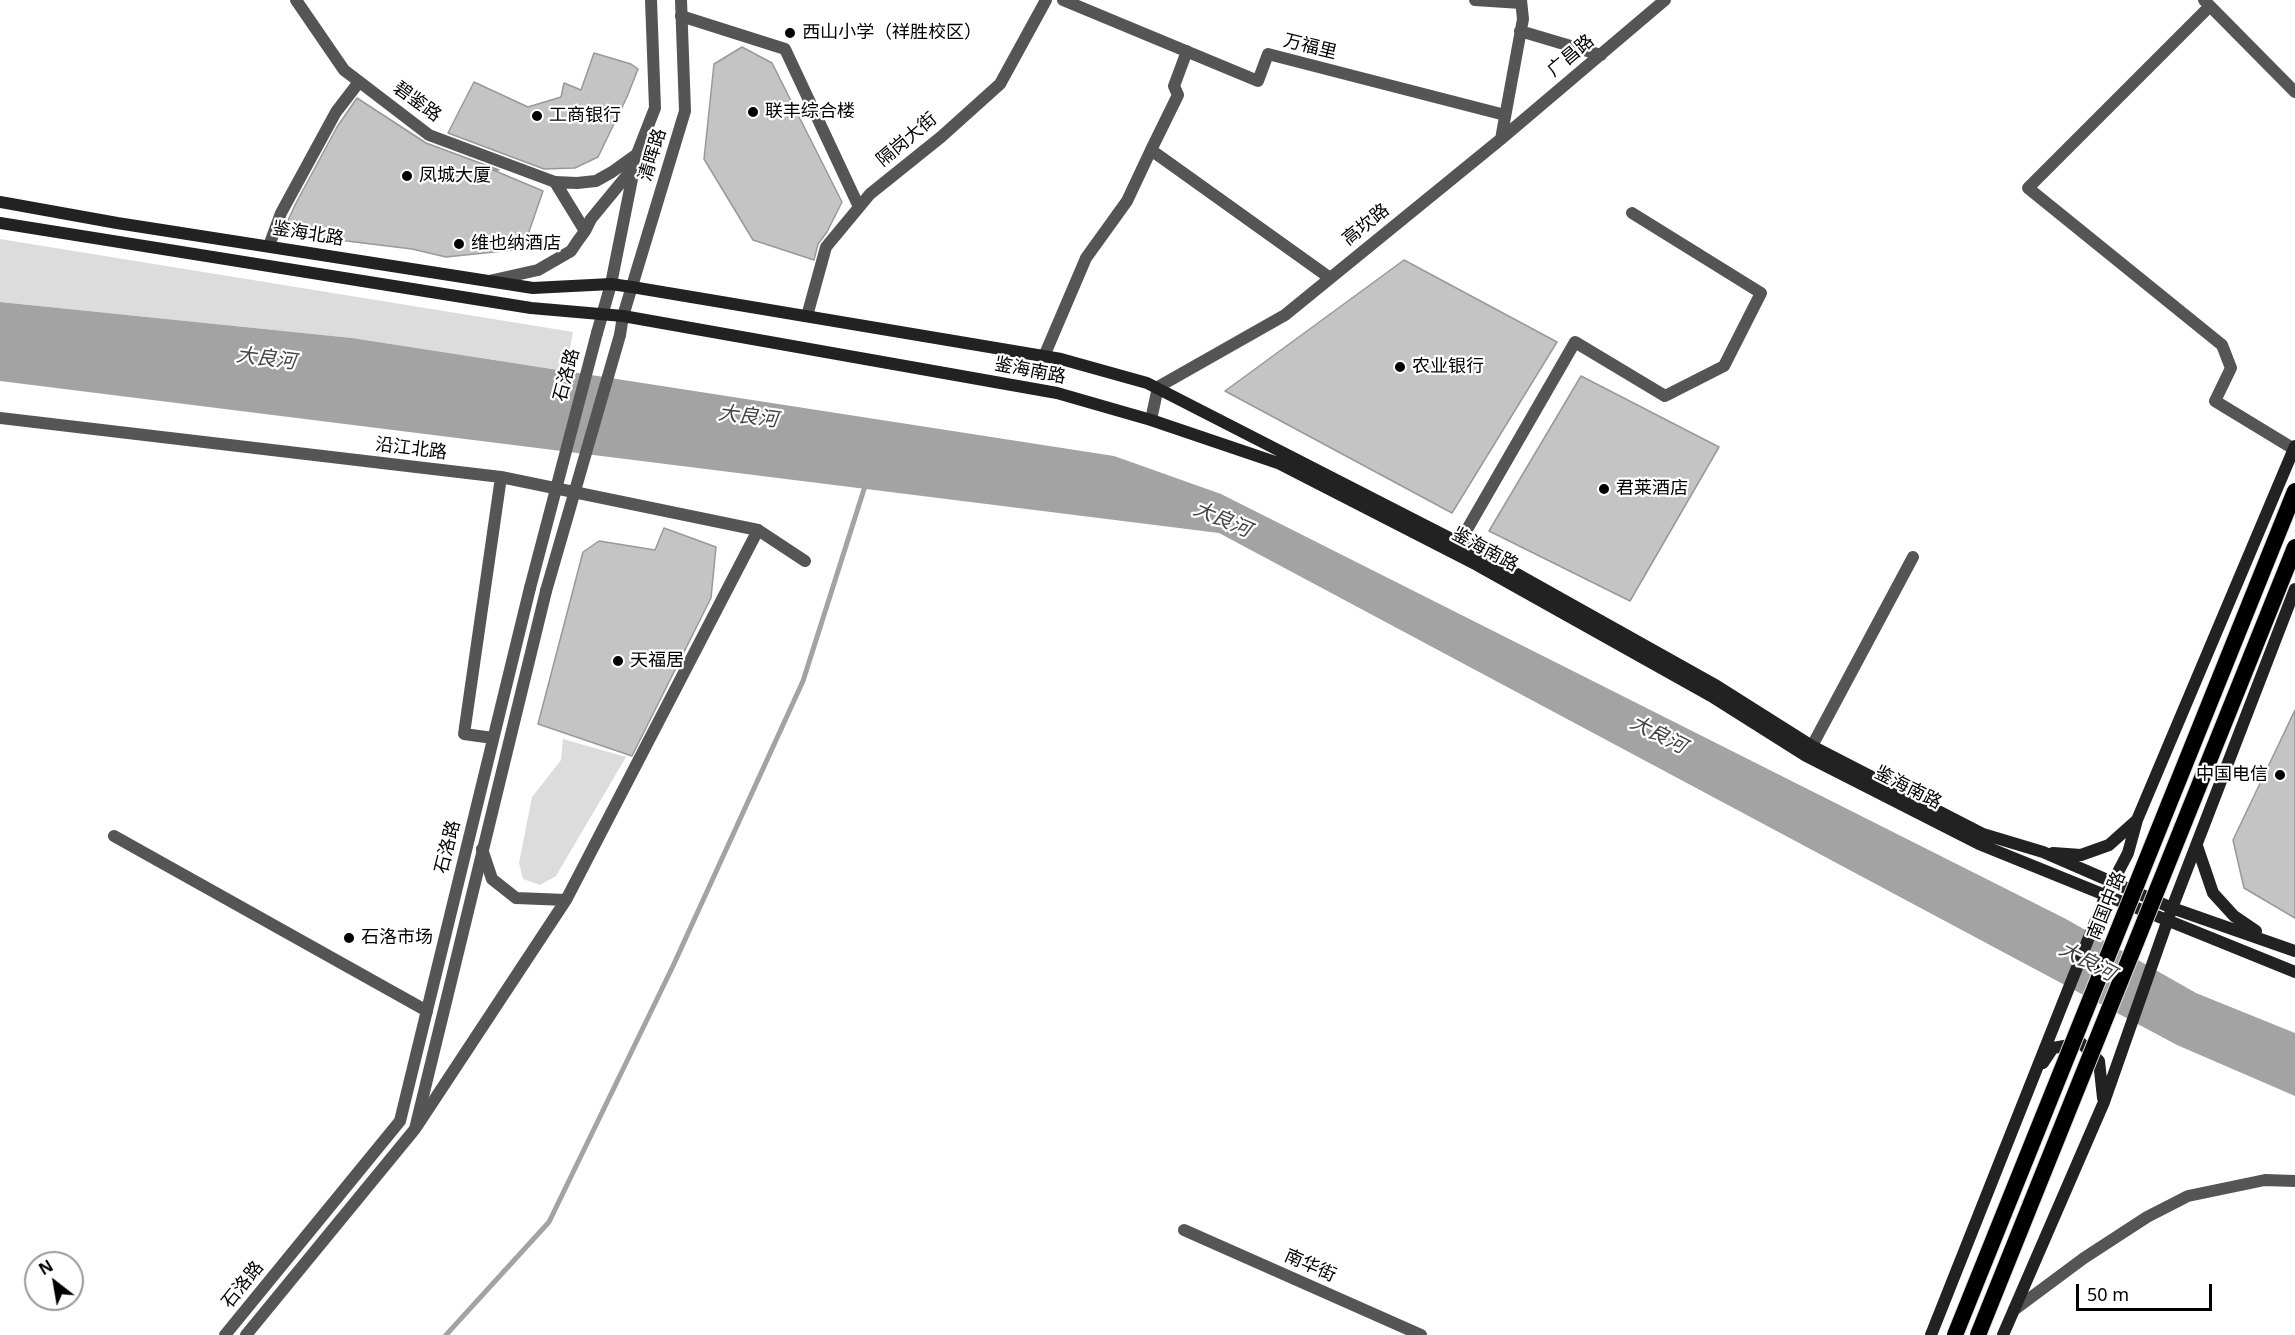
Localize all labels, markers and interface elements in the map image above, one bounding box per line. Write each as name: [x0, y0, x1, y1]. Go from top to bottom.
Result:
place label: 西山小学（祥胜校区）: [802, 22, 982, 44]
marker: 西山小学（祥胜校区）: [783, 26, 797, 40]
street label: 万福里: [1281, 30, 1339, 64]
street label: 广昌路: [1543, 30, 1599, 82]
street label: 碧鉴路: [389, 77, 445, 127]
place label: 联丰综合楼: [765, 101, 855, 123]
place label: 工商银行: [549, 105, 621, 127]
marker: 联丰综合楼: [746, 105, 760, 119]
marker: 工商银行: [530, 109, 544, 123]
street label: 隔岗大街: [872, 109, 942, 171]
street label: 清晖路: [635, 126, 671, 184]
place label: 凤城大厦: [419, 165, 491, 187]
marker: 凤城大厦: [400, 169, 414, 183]
street label: 高坎路: [1338, 200, 1394, 250]
street label: 鉴海北路: [271, 218, 345, 250]
place label: 维也纳酒店: [471, 233, 561, 255]
marker: 维也纳酒店: [452, 237, 466, 251]
water label: 大良河: [235, 343, 297, 375]
street label: 石洛路: [550, 346, 584, 404]
street label: 鉴海南路: [993, 354, 1067, 388]
place label: 农业银行: [1412, 356, 1484, 378]
marker: 农业银行: [1393, 360, 1407, 374]
water label: 大良河: [717, 401, 779, 433]
street label: 沿江北路: [374, 434, 448, 464]
place label: 君莱酒店: [1616, 478, 1688, 500]
marker: 君莱酒店: [1597, 482, 1611, 496]
water label: 大良河: [1190, 497, 1254, 543]
street label: 鉴海南路: [1448, 524, 1522, 576]
place label: 天福居: [630, 650, 684, 672]
marker: 天福居: [611, 654, 625, 668]
water label: 大良河: [1626, 711, 1690, 759]
street label: 鉴海南路: [1871, 762, 1945, 814]
place label: 中国电信: [2196, 764, 2268, 786]
marker: 中国电信: [2273, 768, 2287, 782]
street label: 石洛路: [431, 818, 465, 876]
street label: 南国中路: [2084, 869, 2130, 943]
place label: 石洛市场: [361, 927, 433, 949]
marker: 石洛市场: [342, 931, 356, 945]
water label: 大良河: [2055, 937, 2119, 987]
street label: 南华街: [1281, 1245, 1339, 1287]
north arrow: [24, 1251, 84, 1311]
text: N: [35, 1255, 57, 1280]
street label: 石洛路: [218, 1257, 268, 1313]
scale bar: [2079, 1272, 2216, 1310]
text: 50 m: [2087, 1282, 2129, 1306]

